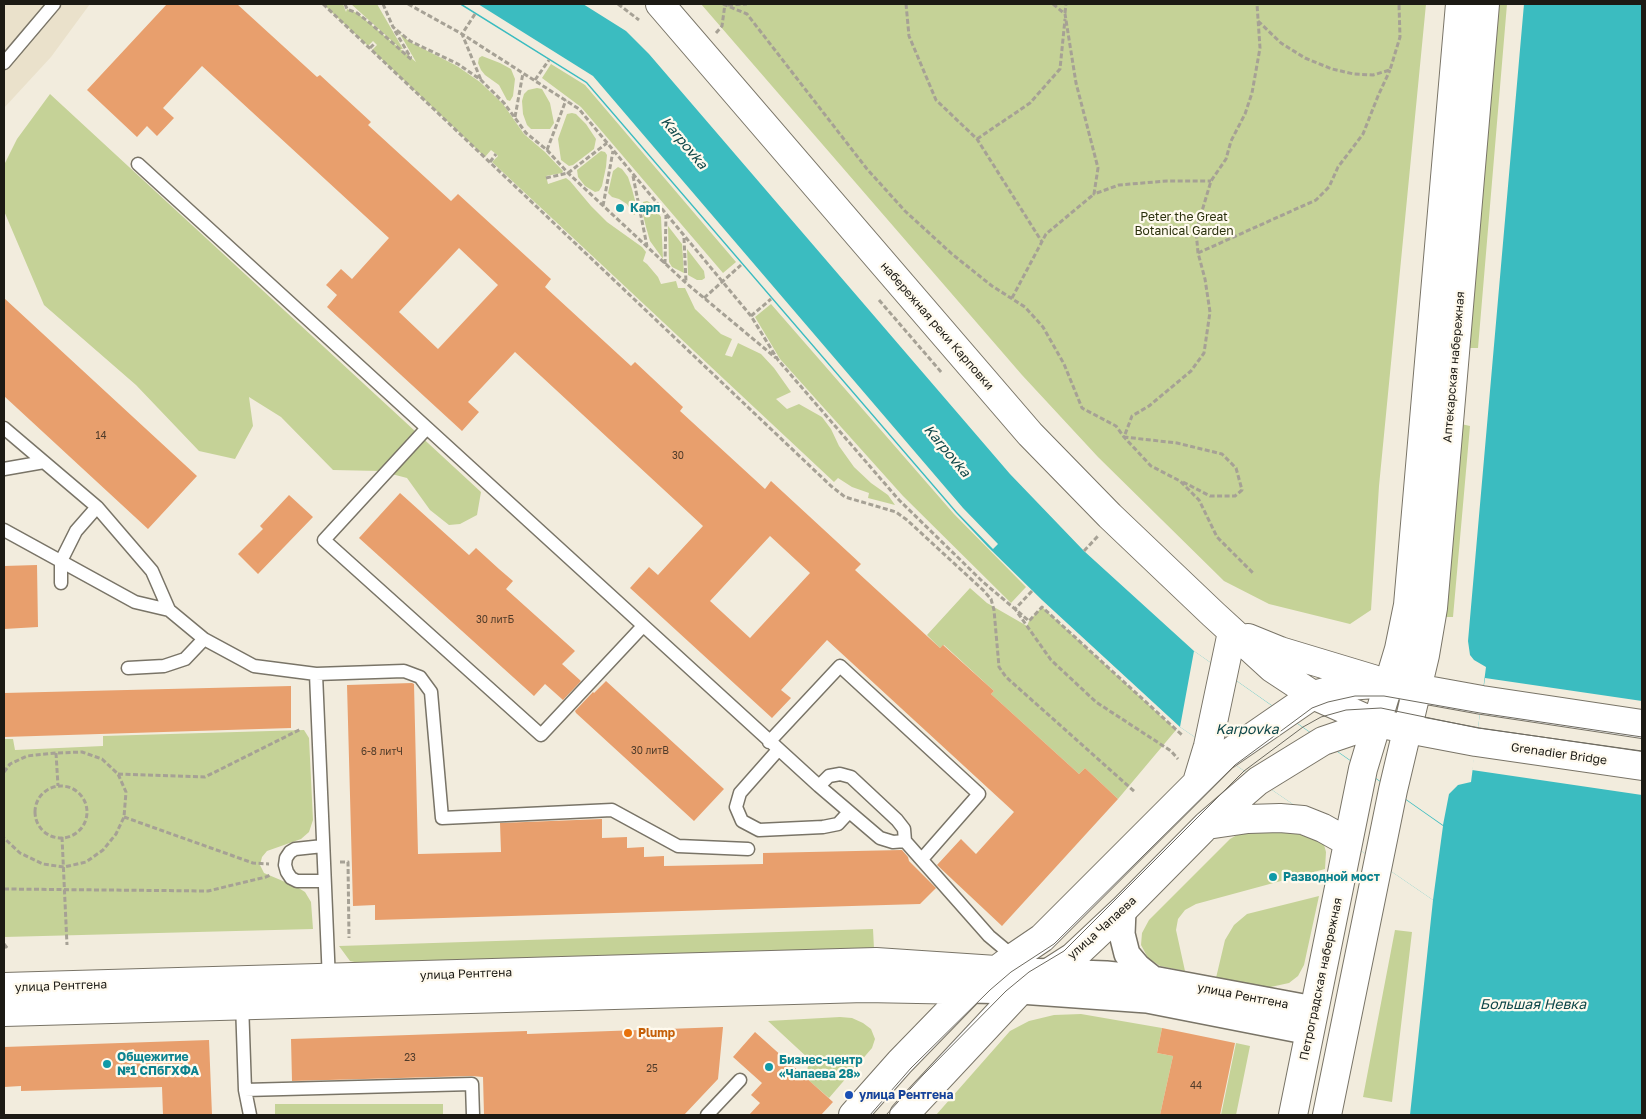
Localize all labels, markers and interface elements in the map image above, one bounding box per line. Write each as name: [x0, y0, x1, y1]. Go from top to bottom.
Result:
water label: Karpovka: [657, 113, 711, 173]
place label: Карп: [630, 201, 660, 215]
marker: Карп: [614, 202, 626, 214]
park label: Peter the Great Botanical Garden: [1134, 210, 1234, 238]
street label: набережная реки Карповки: [877, 259, 997, 393]
street label: Аптекарская набережная: [1440, 291, 1468, 443]
water label: Karpovka: [920, 421, 974, 481]
house number: 14: [96, 430, 106, 442]
house number: 30: [672, 450, 684, 462]
house number: 30 литБ: [476, 614, 514, 626]
water label: Karpovka: [1215, 722, 1279, 738]
street label: Grenadier Bridge: [1510, 740, 1608, 768]
house number: 30 литВ: [631, 745, 669, 757]
house number: 6-8 литЧ: [361, 746, 403, 758]
place label: Разводной мост: [1283, 870, 1380, 884]
marker: Разводной мост: [1267, 871, 1279, 883]
street label: улица Чапаева: [1065, 893, 1139, 963]
street label: Петроградская набережная: [1297, 896, 1345, 1062]
street label: улица Рентгена: [420, 965, 512, 983]
street label: улица Рентгена: [15, 977, 107, 995]
street label: улица Рентгена: [1196, 980, 1290, 1012]
water label: Большая Невка: [1480, 997, 1586, 1013]
place label: Plump: [638, 1026, 675, 1040]
marker: Plump: [622, 1027, 634, 1039]
place label: Общежитие №1 СПбГХФА: [117, 1050, 199, 1078]
house number: 23: [404, 1052, 416, 1064]
place label: Бизнес-центр «Чапаева 28»: [779, 1053, 863, 1081]
marker: Общежитие №1 СПбГХФА: [101, 1058, 113, 1070]
marker: Бизнес-центр «Чапаева 28»: [763, 1061, 775, 1073]
house number: 25: [646, 1063, 658, 1075]
house number: 44: [1190, 1080, 1202, 1092]
place label: улица Рентгена: [859, 1088, 953, 1102]
marker: улица Рентгена: [843, 1089, 855, 1101]

